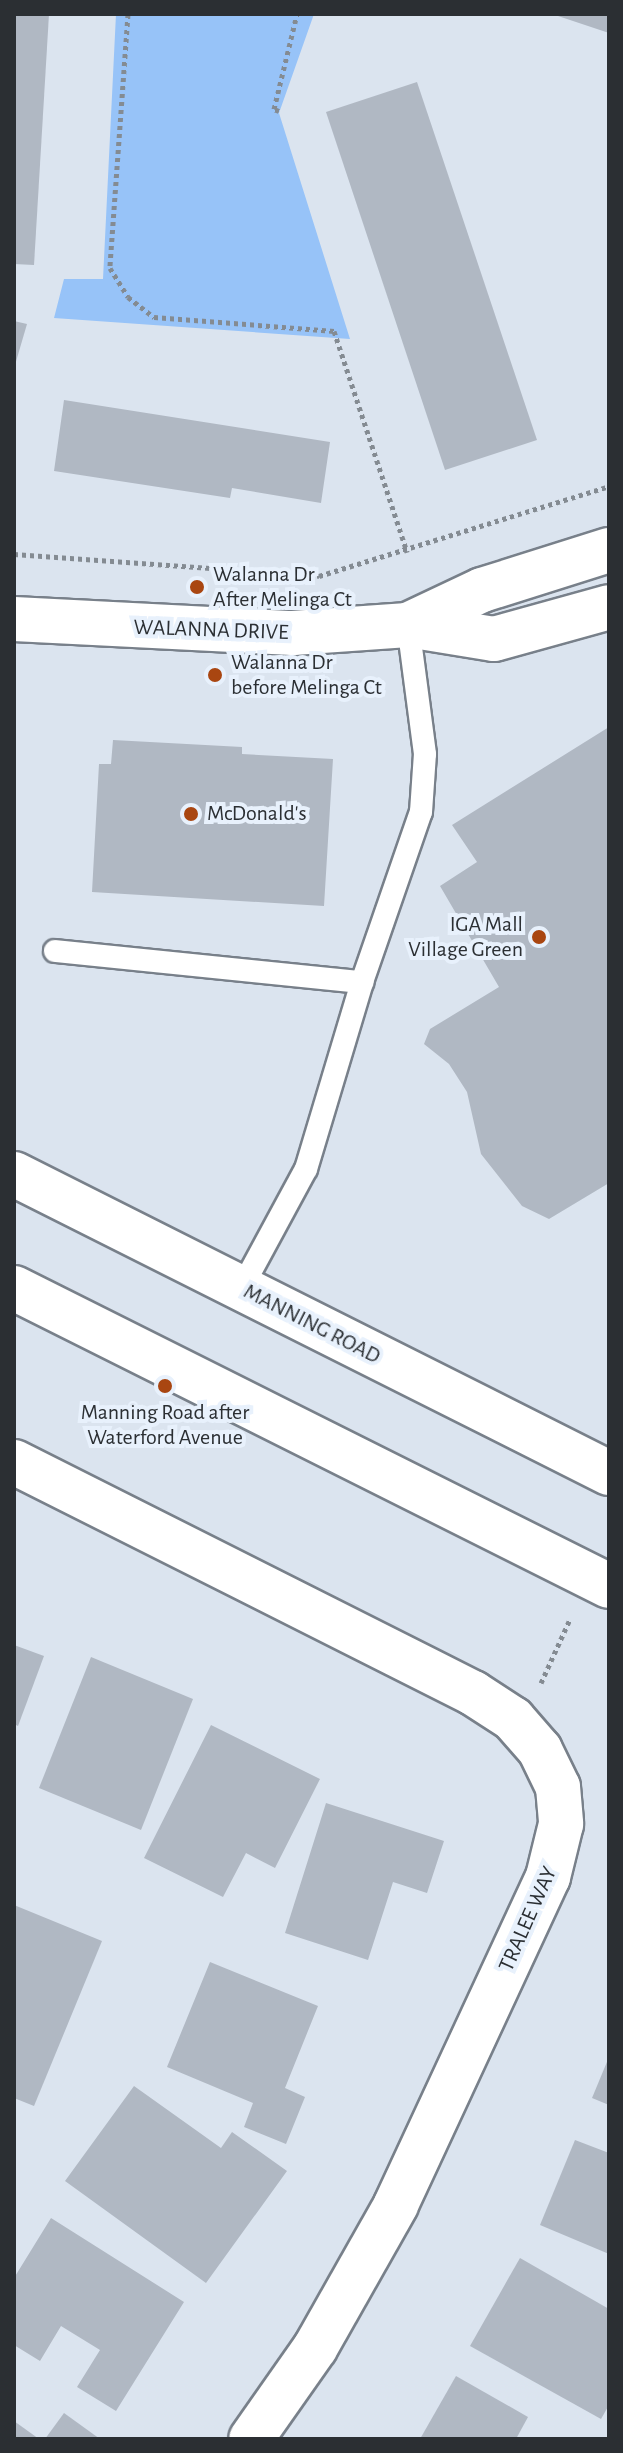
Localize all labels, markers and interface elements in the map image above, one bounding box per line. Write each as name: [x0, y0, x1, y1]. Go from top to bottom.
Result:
place label: Walanna Dr After Melinga Ct: [213, 561, 352, 612]
marker: Walanna Dr After Melinga Ct: [188, 578, 206, 596]
street label: WALANNA DRIVE: [133, 614, 289, 646]
place label: Walanna Dr before Melinga Ct: [231, 649, 382, 700]
marker: Walanna Dr before Melinga Ct: [206, 666, 224, 684]
place label: McDonald's: [207, 801, 307, 827]
marker: McDonald's: [182, 805, 200, 823]
place label: IGA Mall Village Green: [408, 911, 523, 962]
marker: IGA Mall Village Green: [530, 928, 548, 946]
street label: MANNING ROAD: [239, 1278, 385, 1370]
marker: Manning Road after Waterford Avenue: [156, 1377, 174, 1395]
place label: Manning Road after Waterford Avenue: [81, 1399, 249, 1450]
street label: TRALEE WAY: [493, 1862, 563, 1976]

